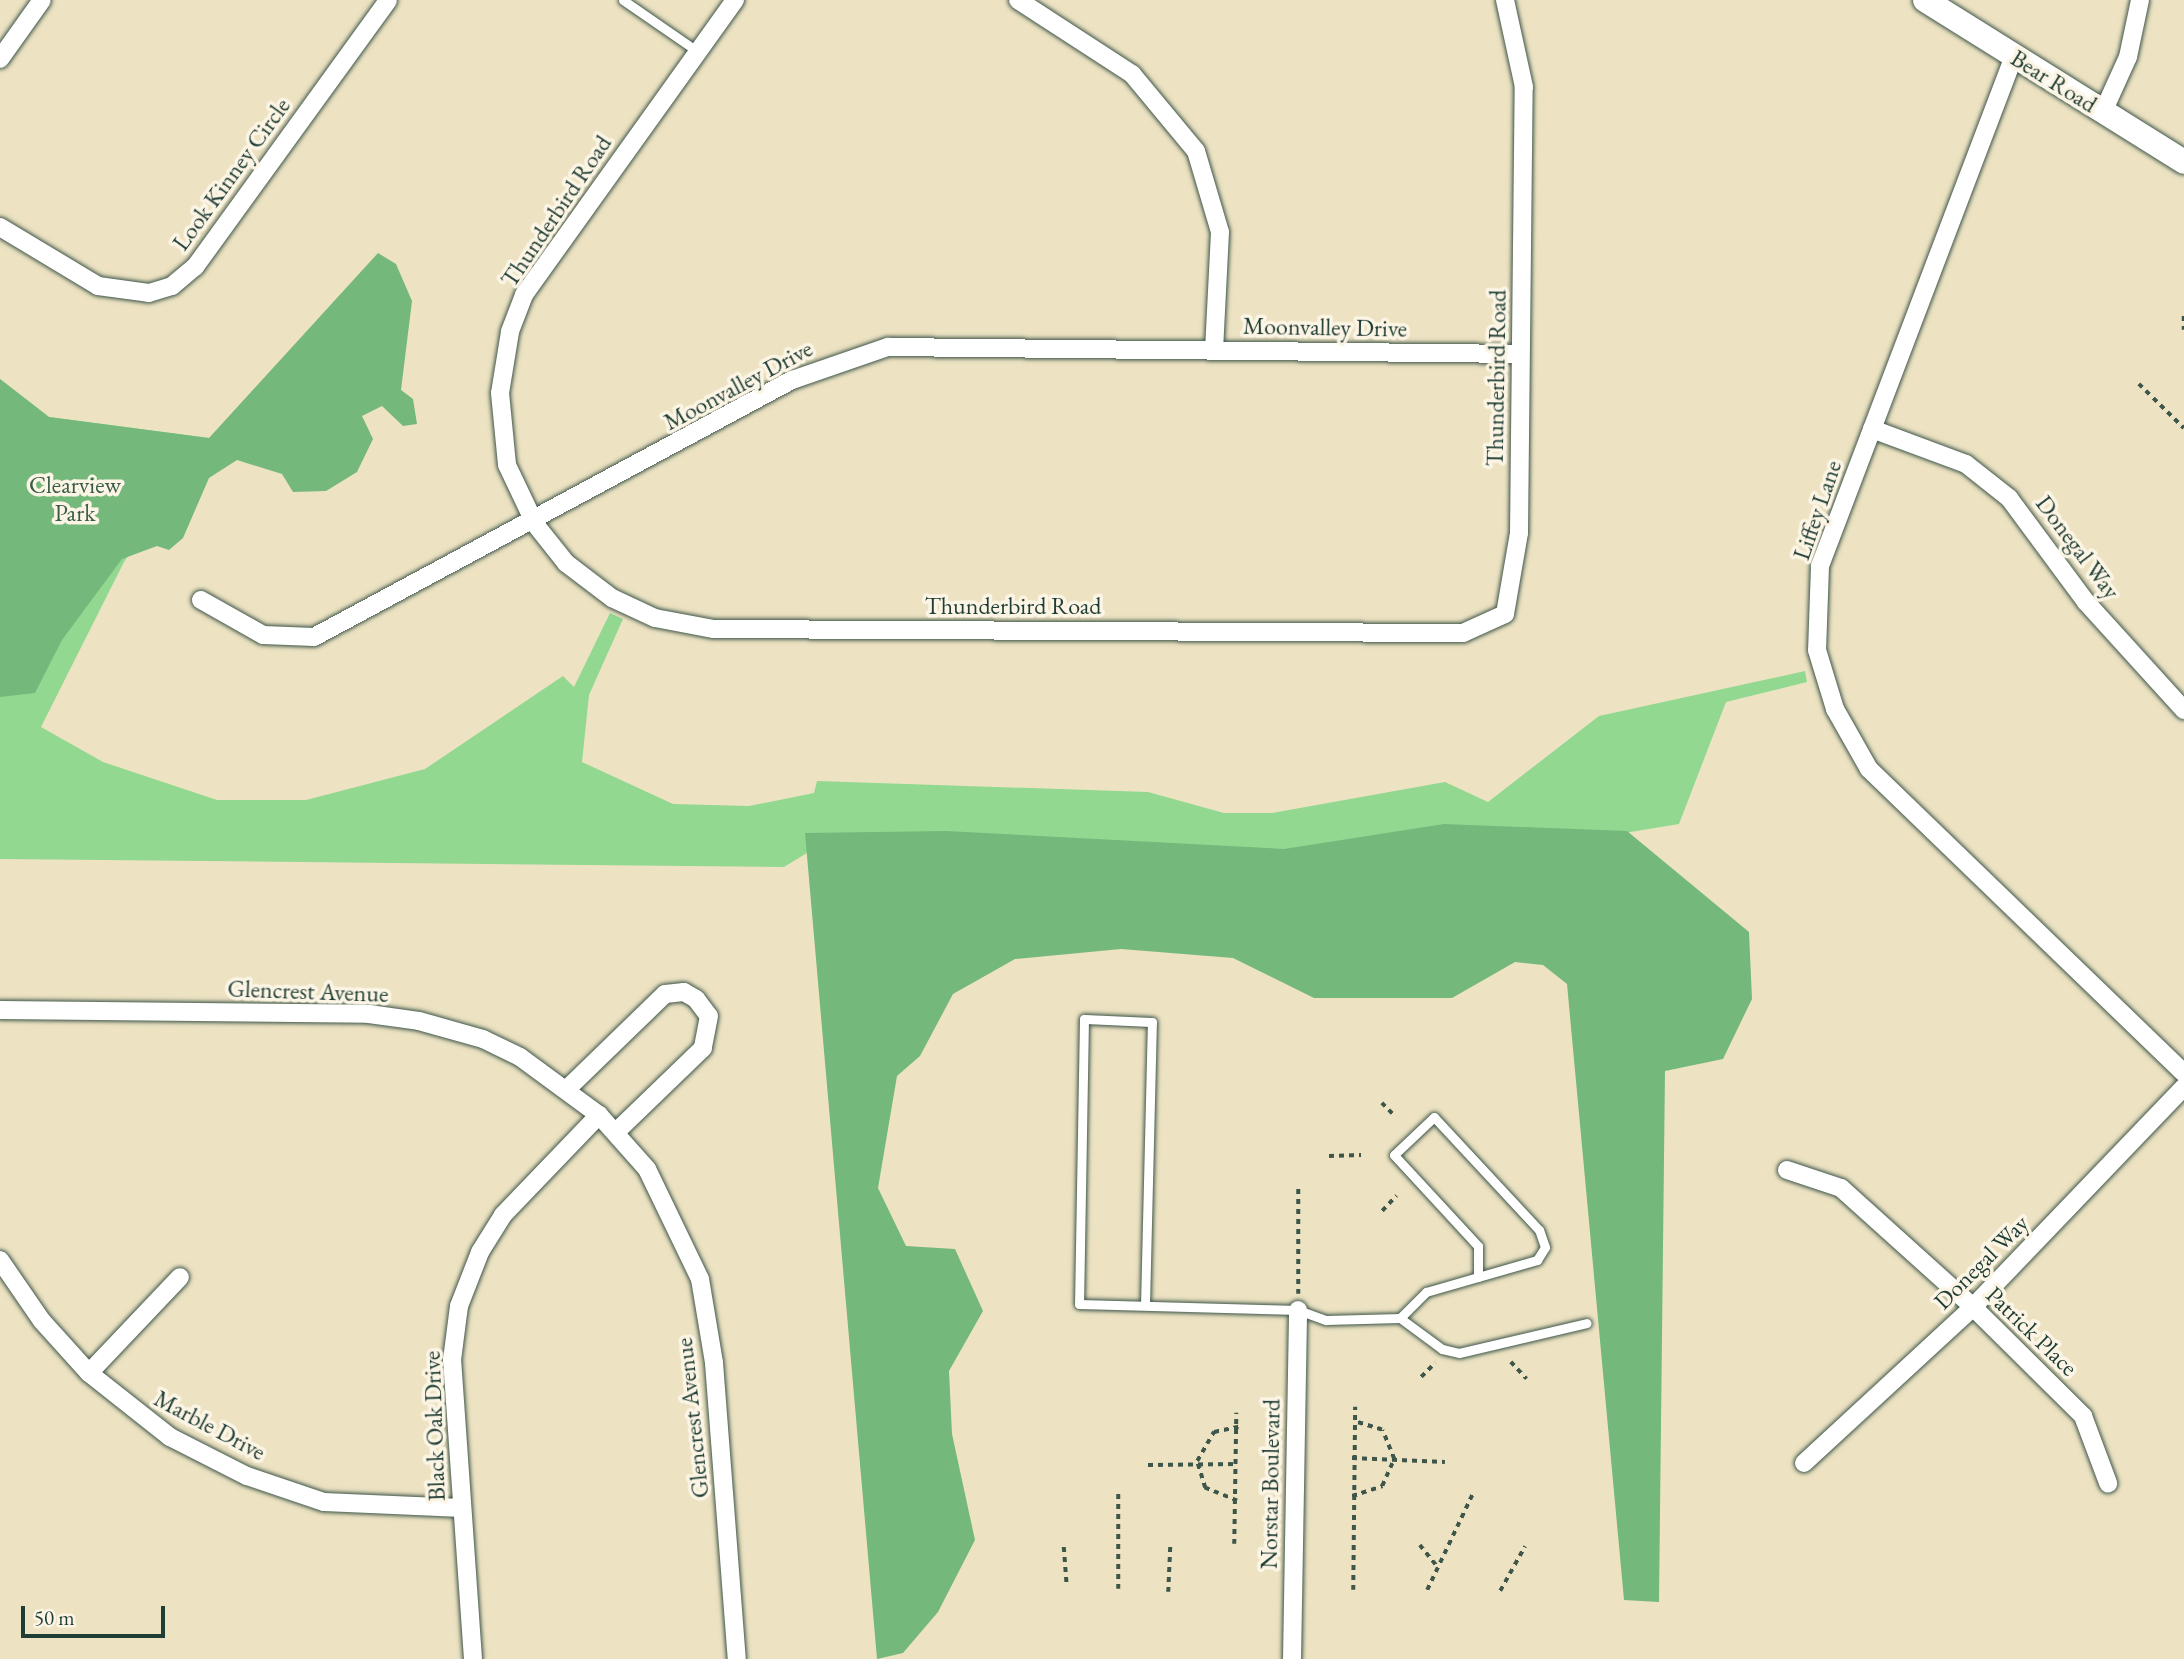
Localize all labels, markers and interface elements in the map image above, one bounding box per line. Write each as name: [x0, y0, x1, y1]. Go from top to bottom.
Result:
street label: Bear Road: [2006, 43, 2102, 119]
street label: Look Kinney Circle: [166, 92, 296, 256]
street label: Thunderbird Road: [495, 130, 617, 292]
street label: Thunderbird Road: [1480, 289, 1512, 467]
street label: Moonvalley Drive: [1243, 311, 1407, 343]
street label: Moonvalley Drive: [659, 334, 817, 436]
street label: Liffey Lane: [1787, 456, 1847, 564]
park label: Clearview Park: [29, 471, 121, 527]
street label: Donegal Way: [2030, 490, 2126, 604]
street label: Thunderbird Road: [925, 592, 1101, 620]
street label: Glencrest Avenue: [227, 974, 389, 1008]
street label: Donegal Way: [1928, 1209, 2034, 1315]
street label: Patrick Place: [1980, 1280, 2084, 1382]
street label: Glencrest Avenue: [669, 1336, 715, 1500]
street label: Black Oak Drive: [417, 1350, 451, 1502]
street label: Marble Drive: [149, 1384, 271, 1466]
street label: Norstar Boulevard: [1254, 1399, 1286, 1569]
scale bar: [24, 1592, 168, 1636]
text: 50 m: [34, 1604, 75, 1631]

